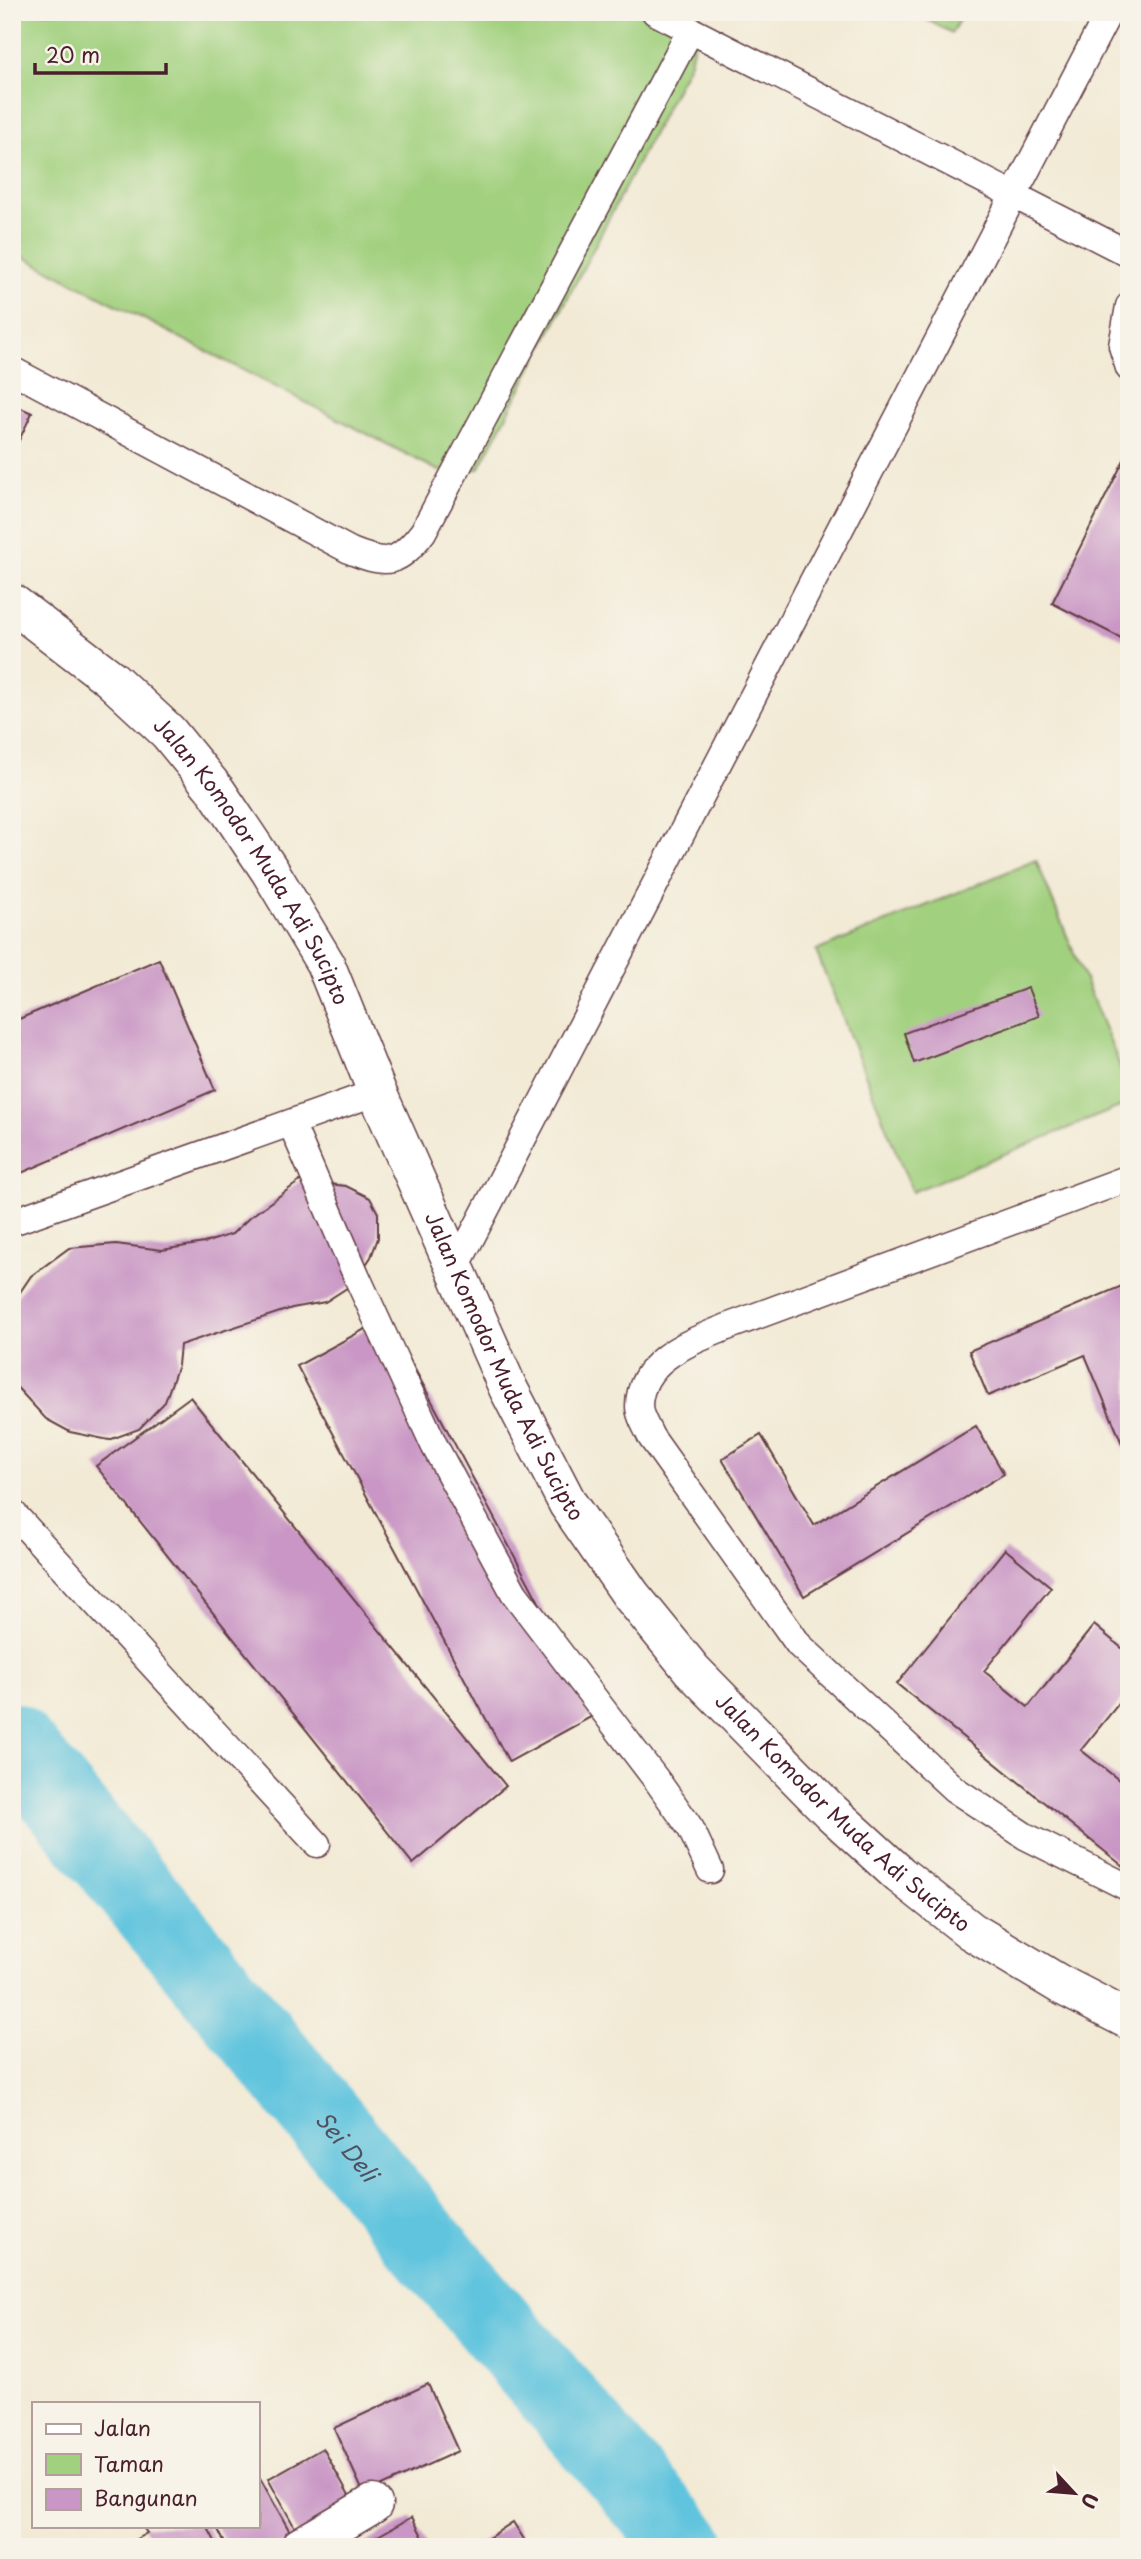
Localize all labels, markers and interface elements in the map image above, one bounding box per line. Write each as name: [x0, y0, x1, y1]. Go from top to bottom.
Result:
scale bar: [35, 32, 166, 76]
text: 20 m: [46, 38, 100, 70]
street label: Jalan Komodor Muda Adi Sucipto: [147, 708, 358, 1009]
street label: Jalan Komodor Muda Adi Sucipto: [418, 1206, 593, 1527]
street label: Jalan Komodor Muda Adi Sucipto: [709, 1685, 978, 1939]
water label: Sei Deli: [308, 2103, 389, 2191]
legend: [32, 2402, 259, 2528]
text: Jalan: [94, 2411, 151, 2443]
text: Taman: [94, 2447, 164, 2479]
north arrow: [1040, 2458, 1110, 2528]
text: Bangunan: [94, 2481, 198, 2513]
text: U: [1074, 2488, 1106, 2514]

